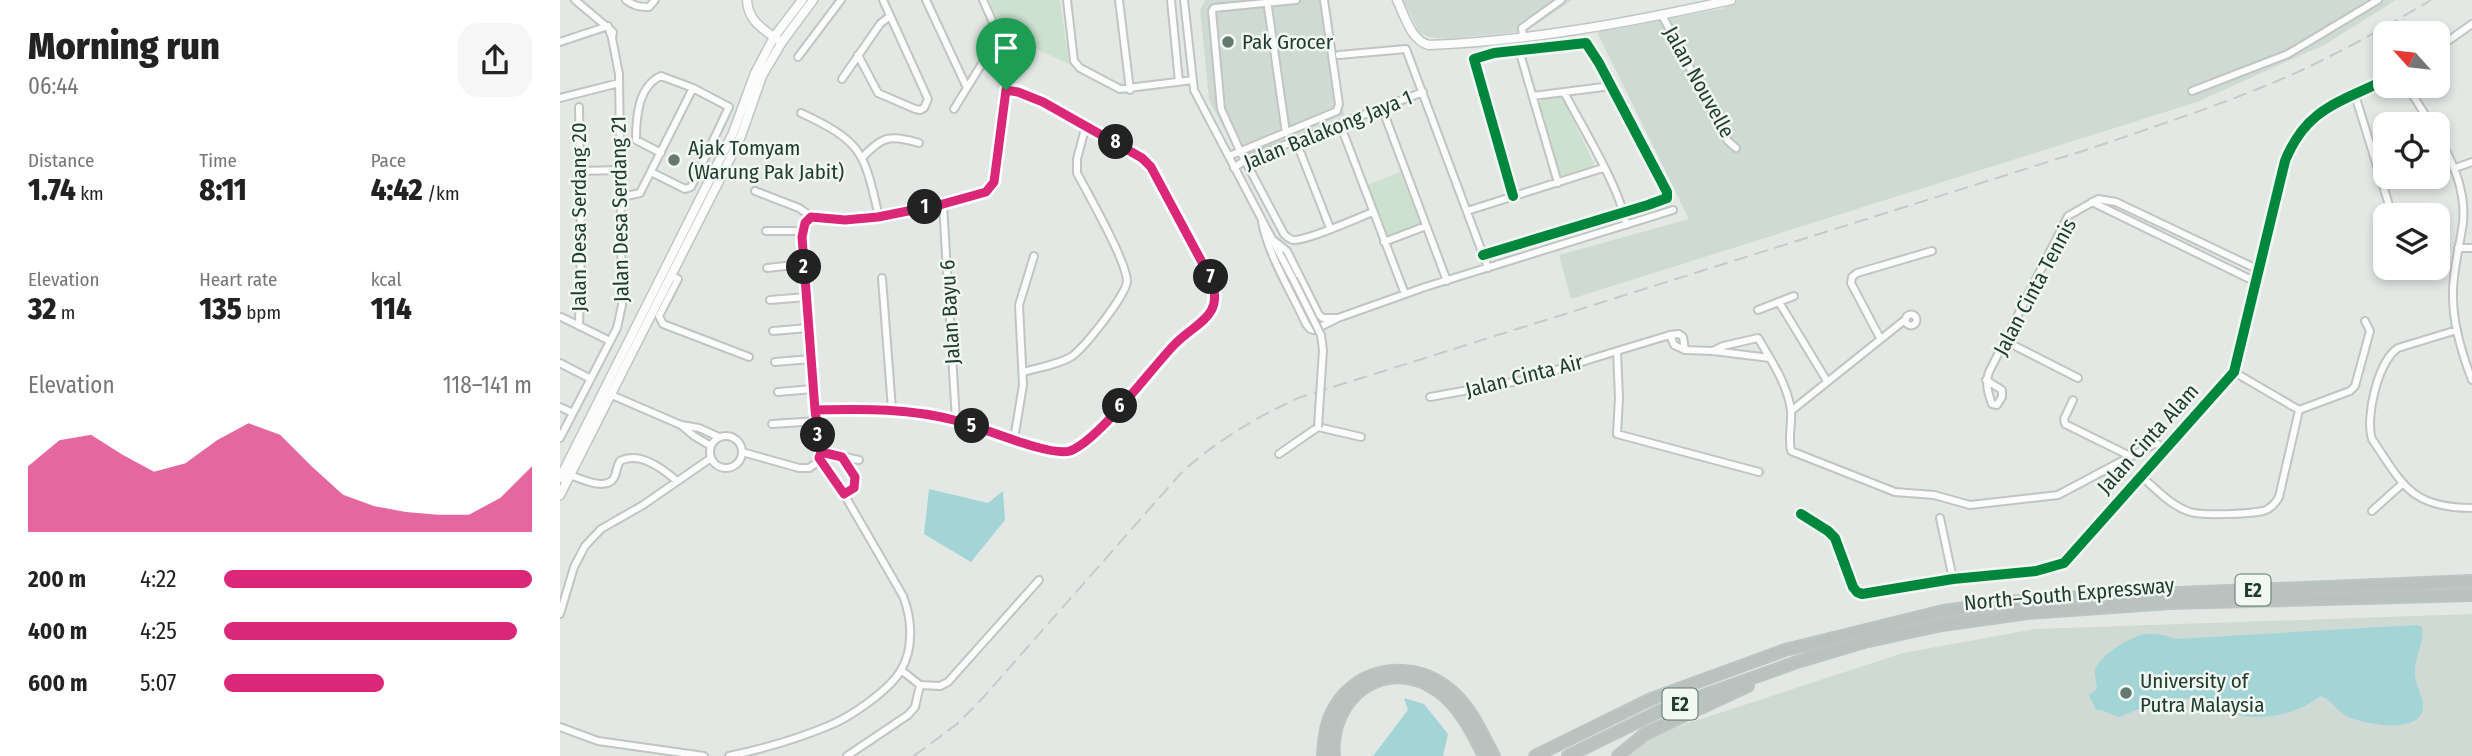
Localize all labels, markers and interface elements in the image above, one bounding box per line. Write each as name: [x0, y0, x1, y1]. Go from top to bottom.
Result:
pin: [976, 18, 1036, 90]
north arrow: [2373, 21, 2450, 98]
map controls: [2373, 21, 2450, 280]
street label: Jalan Nouvelle: [1658, 22, 1740, 142]
text: Morning run: [28, 23, 220, 69]
button: share: [458, 23, 532, 97]
icon: arrive: [987, 29, 1025, 67]
place label: Pak Grocer: [1242, 29, 1334, 55]
marker: Pak Grocer: [1220, 34, 1236, 50]
text: 06:44: [28, 72, 78, 100]
street label: Jalan Balakong Jaya 1: [1240, 84, 1416, 176]
button: locate: [2373, 112, 2450, 189]
street label: Jalan Desa Serdang 21: [605, 116, 635, 302]
street label: Jalan Desa Serdang 20: [566, 122, 592, 312]
pin: 8: [1098, 124, 1134, 160]
text: 8: [1110, 130, 1121, 153]
place label: Ajak Tomyam (Warung Pak Jabit): [688, 135, 844, 185]
text: Distance: [28, 149, 95, 172]
text: Time: [199, 149, 237, 172]
text: Pace: [371, 149, 406, 172]
marker: Ajak Tomyam (Warung Pak Jabit): [666, 152, 682, 168]
text: 1.74: [28, 172, 76, 208]
text: 8:11: [199, 172, 247, 208]
text: 4:42: [371, 172, 423, 208]
text: km: [76, 182, 104, 205]
text: /km: [423, 182, 460, 205]
pin: 1: [908, 190, 942, 224]
text: 1: [920, 195, 929, 218]
button: layers: [2373, 203, 2450, 280]
street label: Jalan Cinta Tennis: [1988, 214, 2082, 360]
pin: 2: [786, 250, 822, 284]
text: 2: [799, 255, 808, 278]
street label: Jalan Bayu 6: [934, 259, 966, 365]
pin: 7: [1194, 260, 1228, 294]
text: 7: [1206, 265, 1215, 288]
text: Elevation: [28, 268, 100, 291]
text: Heart rate: [199, 268, 277, 291]
text: kcal: [371, 268, 401, 291]
text: 32: [28, 291, 56, 327]
text: 135: [199, 291, 242, 327]
text: 114: [371, 291, 412, 327]
text: m: [56, 301, 75, 324]
text: bpm: [242, 301, 281, 324]
street label: Jalan Cinta Air: [1463, 349, 1586, 403]
text: Elevation: [28, 371, 115, 399]
text: 118–141 m: [443, 371, 532, 399]
street label: Jalan Cinta Alam: [2092, 378, 2204, 500]
pin: 6: [1102, 388, 1138, 424]
text: 6: [1115, 394, 1124, 417]
pin: 5: [954, 408, 990, 444]
text: 5: [967, 414, 976, 437]
pin: 3: [800, 418, 836, 452]
text: 3: [813, 423, 822, 446]
text: 200 m: [28, 565, 86, 593]
text: 4:22: [140, 565, 176, 593]
street label: North–South Expressway: [1963, 572, 2176, 616]
road number: E2: [2236, 575, 2270, 606]
text: 400 m: [28, 617, 87, 645]
text: 4:25: [140, 617, 177, 645]
place label: University of Putra Malaysia: [2140, 668, 2264, 718]
text: 600 m: [28, 669, 87, 697]
text: 5:07: [140, 669, 176, 697]
marker: University of Putra Malaysia: [2118, 685, 2134, 701]
road number: E2: [1662, 688, 1698, 720]

